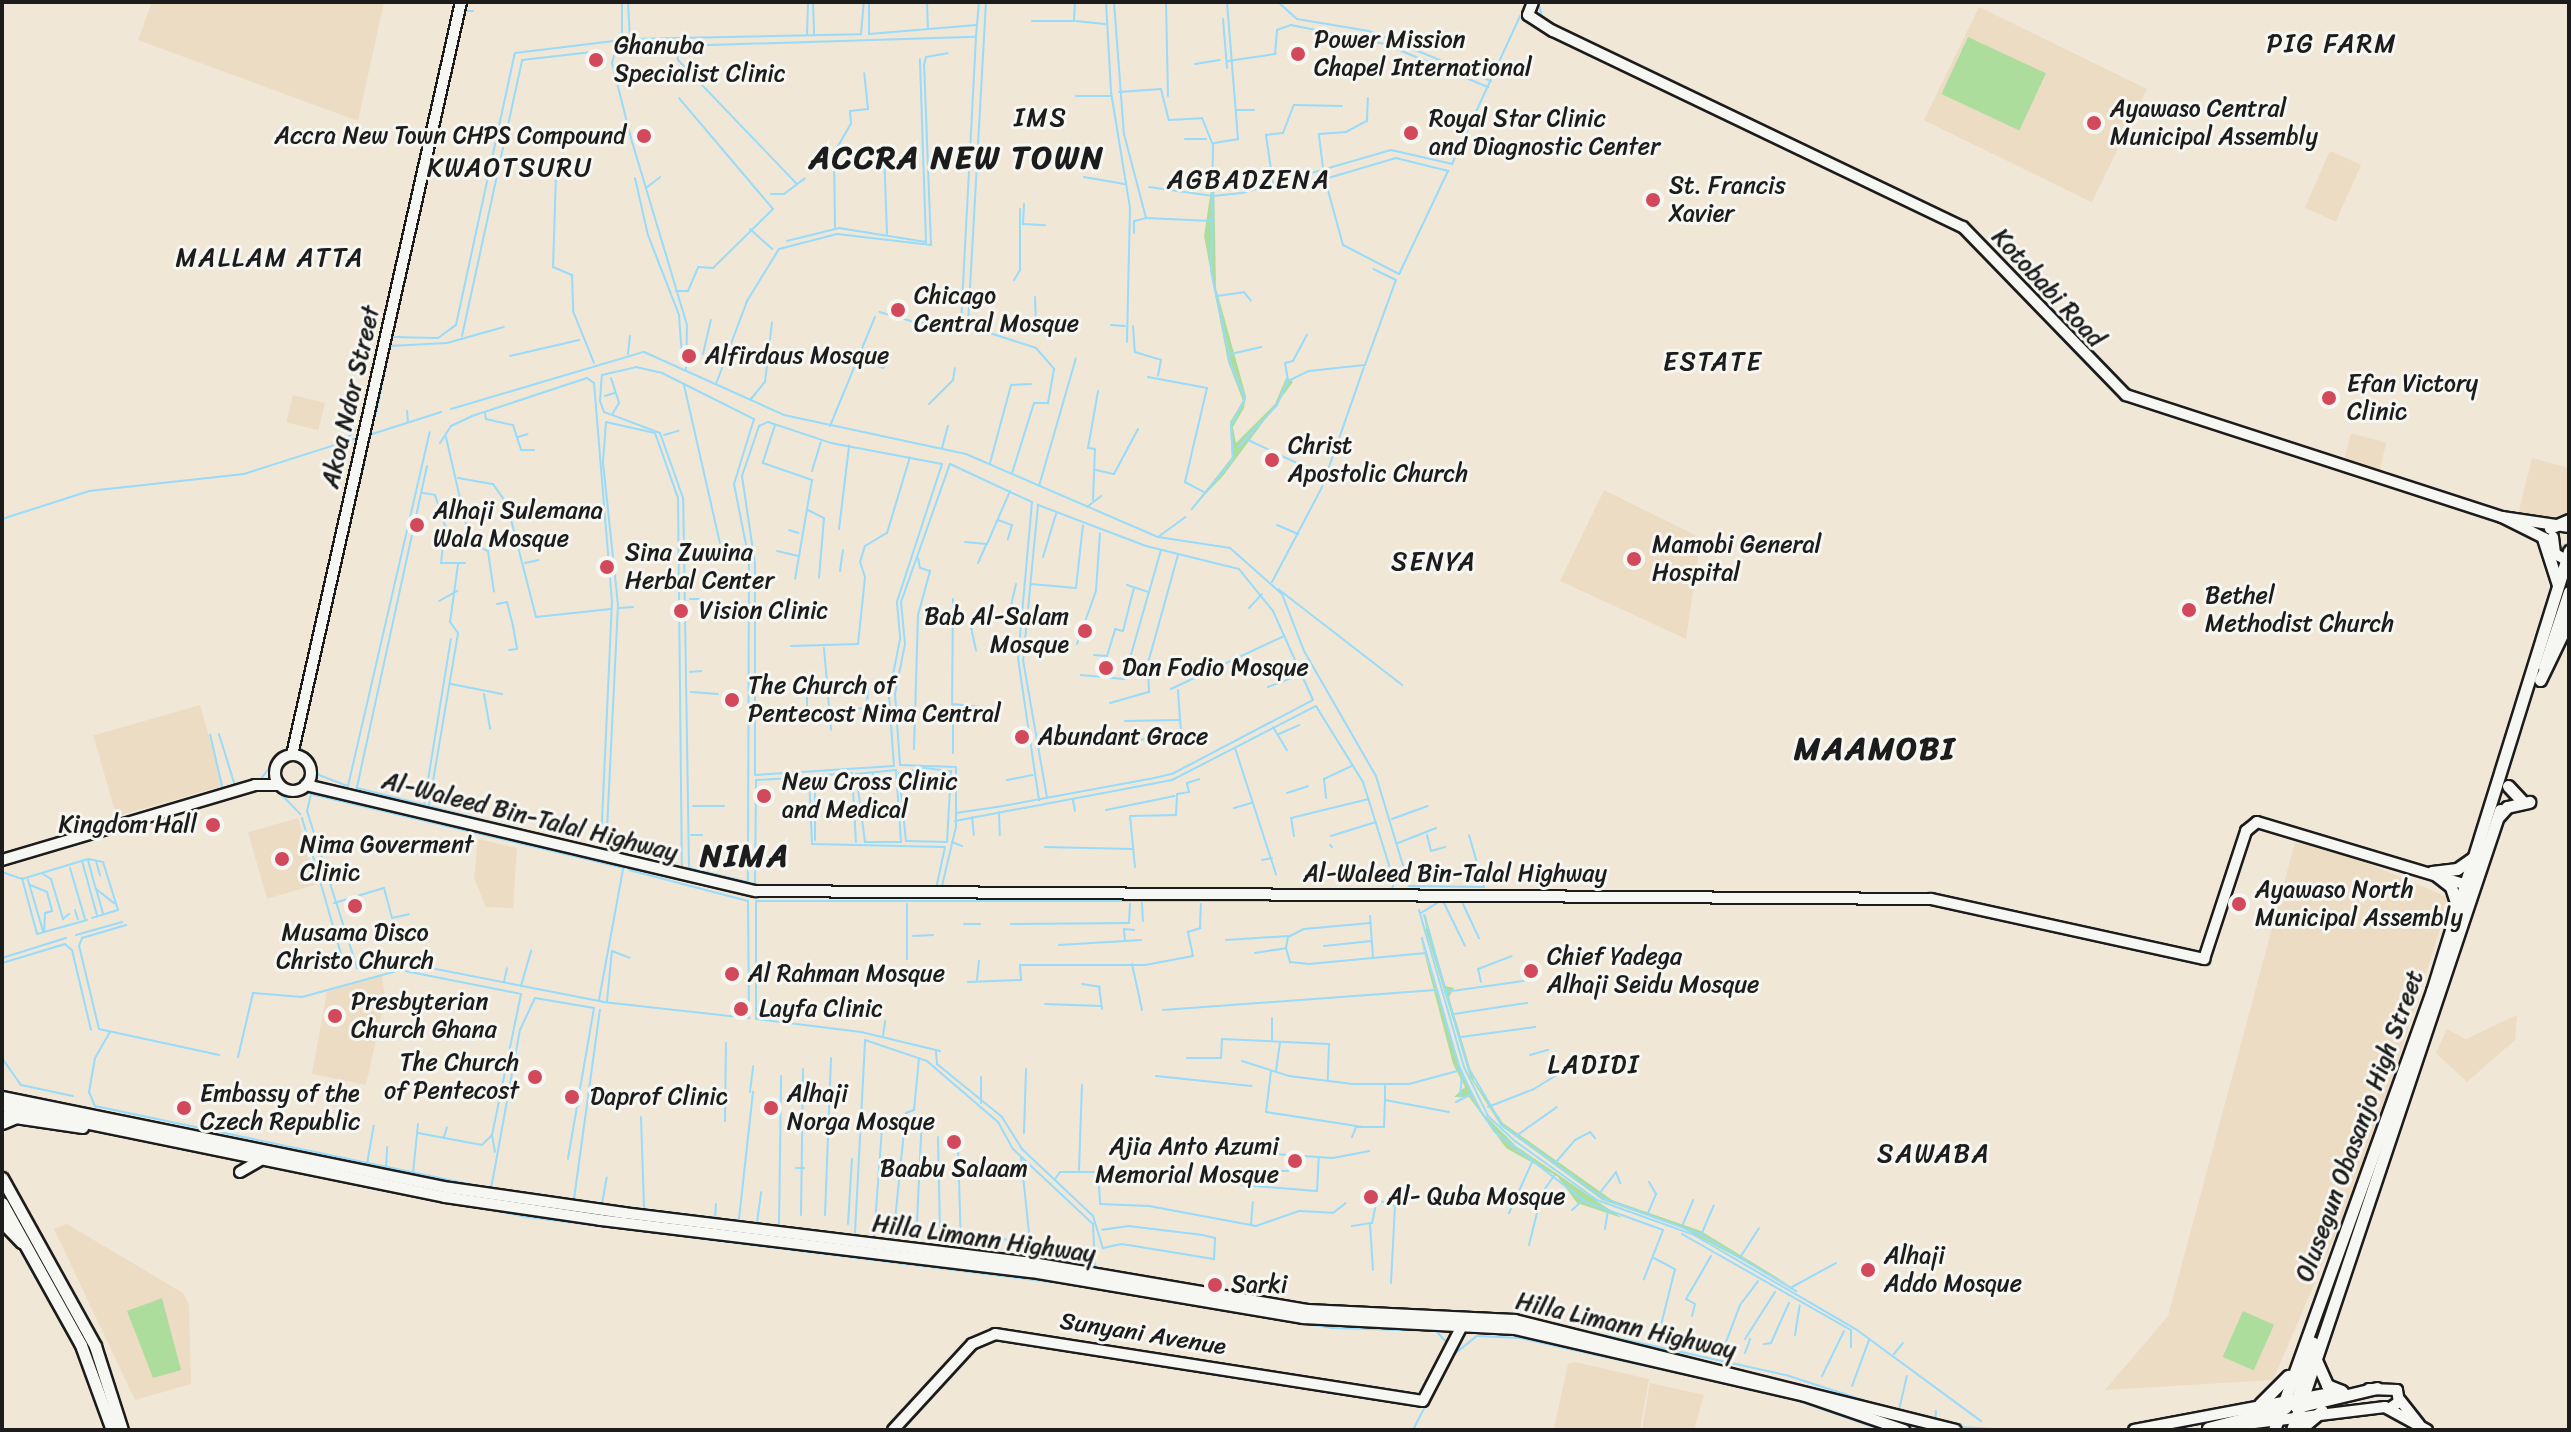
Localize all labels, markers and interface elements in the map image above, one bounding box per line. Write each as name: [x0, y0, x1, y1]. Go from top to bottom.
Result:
place label: Power Mission Chapel International: [1314, 26, 1533, 82]
district label: PIG FARM: [2267, 28, 2397, 60]
place label: Ghanuba Specialist Clinic: [614, 32, 786, 88]
marker: Power Mission Chapel International: [1289, 45, 1307, 63]
marker: Ghanuba Specialist Clinic: [585, 49, 607, 71]
place label: Ayawaso Central Municipal Assembly: [2110, 95, 2319, 151]
district label: IMS: [1014, 102, 1068, 134]
place label: Royal Star Clinic and Diagnostic Center: [1429, 105, 1661, 161]
marker: Ayawaso Central Municipal Assembly: [2085, 114, 2103, 132]
place label: Accra New Town CHPS Compound: [271, 122, 626, 150]
marker: Royal Star Clinic and Diagnostic Center: [1400, 122, 1422, 144]
marker: Accra New Town CHPS Compound: [633, 125, 655, 147]
district label: ACCRA NEW TOWN: [809, 139, 1105, 177]
district label: KWAOTSURU: [427, 152, 593, 184]
district label: AGBADZENA: [1166, 164, 1332, 196]
place label: St. Francis Xavier: [1669, 172, 1786, 228]
marker: St. Francis Xavier: [1644, 191, 1662, 209]
street label: Kotobabi Road: [1986, 223, 2110, 353]
district label: MALLAM ATTA: [176, 242, 364, 274]
place label: Chicago Central Mosque: [914, 282, 1079, 338]
marker: Chicago Central Mosque: [889, 301, 907, 319]
street label: Akoa Ndor Street: [316, 303, 386, 491]
place label: Alfirdaus Mosque: [705, 342, 889, 370]
district label: ESTATE: [1664, 346, 1762, 378]
marker: Alfirdaus Mosque: [680, 347, 698, 365]
place label: Efan Victory Clinic: [2347, 370, 2480, 426]
marker: Efan Victory Clinic: [2318, 387, 2340, 409]
place label: Christ Apostolic Church: [1288, 432, 1468, 488]
marker: Christ Apostolic Church: [1263, 451, 1281, 469]
place label: Alhaji Sulemana Wala Mosque: [433, 497, 603, 553]
marker: Alhaji Sulemana Wala Mosque: [408, 516, 426, 534]
place label: Mamobi General Hospital: [1652, 531, 1821, 587]
place label: Sina Zuwina Herbal Center: [625, 539, 775, 595]
district label: SENYA: [1391, 546, 1477, 578]
marker: Mamobi General Hospital: [1623, 548, 1645, 570]
marker: Sina Zuwina Herbal Center: [596, 556, 618, 578]
place label: Bethel Methodist Church: [2205, 582, 2394, 638]
place label: Vision Clinic: [699, 597, 829, 625]
marker: Vision Clinic: [670, 600, 692, 622]
marker: Bethel Methodist Church: [2180, 601, 2198, 619]
place label: Bab Al-Salam Mosque: [924, 603, 1069, 659]
marker: Bab Al-Salam Mosque: [1076, 622, 1094, 640]
place label: Dan Fodio Mosque: [1122, 654, 1309, 682]
marker: Dan Fodio Mosque: [1097, 659, 1115, 677]
place label: The Church of Pentecost Nima Central: [748, 672, 1002, 728]
marker: The Church of Pentecost Nima Central: [723, 691, 741, 709]
place label: Abundant Grace: [1038, 723, 1208, 751]
marker: Abundant Grace: [1013, 728, 1031, 746]
district label: MAAMOBI: [1793, 730, 1957, 768]
street label: Al-Waleed Bin-Talal Highway: [379, 766, 681, 868]
place label: New Cross Clinic and Medical: [782, 768, 958, 824]
marker: New Cross Clinic and Medical: [753, 785, 775, 807]
place label: Kingdom Hall: [58, 811, 197, 839]
marker: Kingdom Hall: [204, 816, 222, 834]
place label: Nima Goverment Clinic: [300, 831, 474, 887]
district label: NIMA: [699, 837, 791, 875]
marker: Nima Goverment Clinic: [271, 848, 293, 870]
street label: Al-Waleed Bin-Talal Highway: [1303, 860, 1607, 888]
place label: Ayawaso North Municipal Assembly: [2255, 876, 2464, 932]
marker: Ayawaso North Municipal Assembly: [2230, 895, 2248, 913]
marker: Musama Disco Christo Church: [346, 897, 364, 915]
place label: Musama Disco Christo Church: [276, 919, 434, 975]
place label: Chief Yadega Alhaji Seidu Mosque: [1547, 943, 1759, 999]
place label: Al Rahman Mosque: [748, 960, 945, 988]
marker: Chief Yadega Alhaji Seidu Mosque: [1522, 962, 1540, 980]
marker: Al Rahman Mosque: [723, 965, 741, 983]
street label: Olusegun Obasanjo High Street: [2290, 966, 2430, 1286]
place label: Presbyterian Church Ghana: [351, 988, 497, 1044]
place label: Layfa Clinic: [759, 995, 883, 1023]
marker: Layfa Clinic: [730, 998, 752, 1020]
marker: Presbyterian Church Ghana: [326, 1007, 344, 1025]
place label: The Church of Pentecost: [382, 1049, 519, 1105]
district label: LADIDI: [1550, 1049, 1638, 1081]
marker: The Church of Pentecost: [526, 1068, 544, 1086]
place label: Embassy of the Czech Republic: [200, 1080, 361, 1136]
place label: Alhaji Norga Mosque: [787, 1080, 935, 1136]
place label: Daprof Clinic: [590, 1083, 728, 1111]
marker: Daprof Clinic: [561, 1086, 583, 1108]
marker: Embassy of the Czech Republic: [175, 1099, 193, 1117]
marker: Alhaji Norga Mosque: [762, 1099, 780, 1117]
marker: Baabu Salaam: [945, 1133, 963, 1151]
place label: Ajia Anto Azumi Memorial Mosque: [1096, 1133, 1279, 1189]
district label: SAWABA: [1876, 1138, 1992, 1170]
marker: Ajia Anto Azumi Memorial Mosque: [1286, 1152, 1304, 1170]
place label: Baabu Salaam: [880, 1155, 1028, 1183]
place label: Al- Quba Mosque: [1387, 1183, 1566, 1211]
marker: Al- Quba Mosque: [1362, 1188, 1380, 1206]
street label: Hilla Limann Highway: [870, 1209, 1098, 1269]
place label: Alhaji Addo Mosque: [1884, 1242, 2022, 1298]
marker: Alhaji Addo Mosque: [1859, 1261, 1877, 1279]
place label: Sarki: [1231, 1271, 1287, 1299]
marker: Sarki: [1206, 1276, 1224, 1294]
street label: Hilla Limann Highway: [1513, 1287, 1739, 1365]
street label: Sunyani Avenue: [1058, 1307, 1228, 1361]

